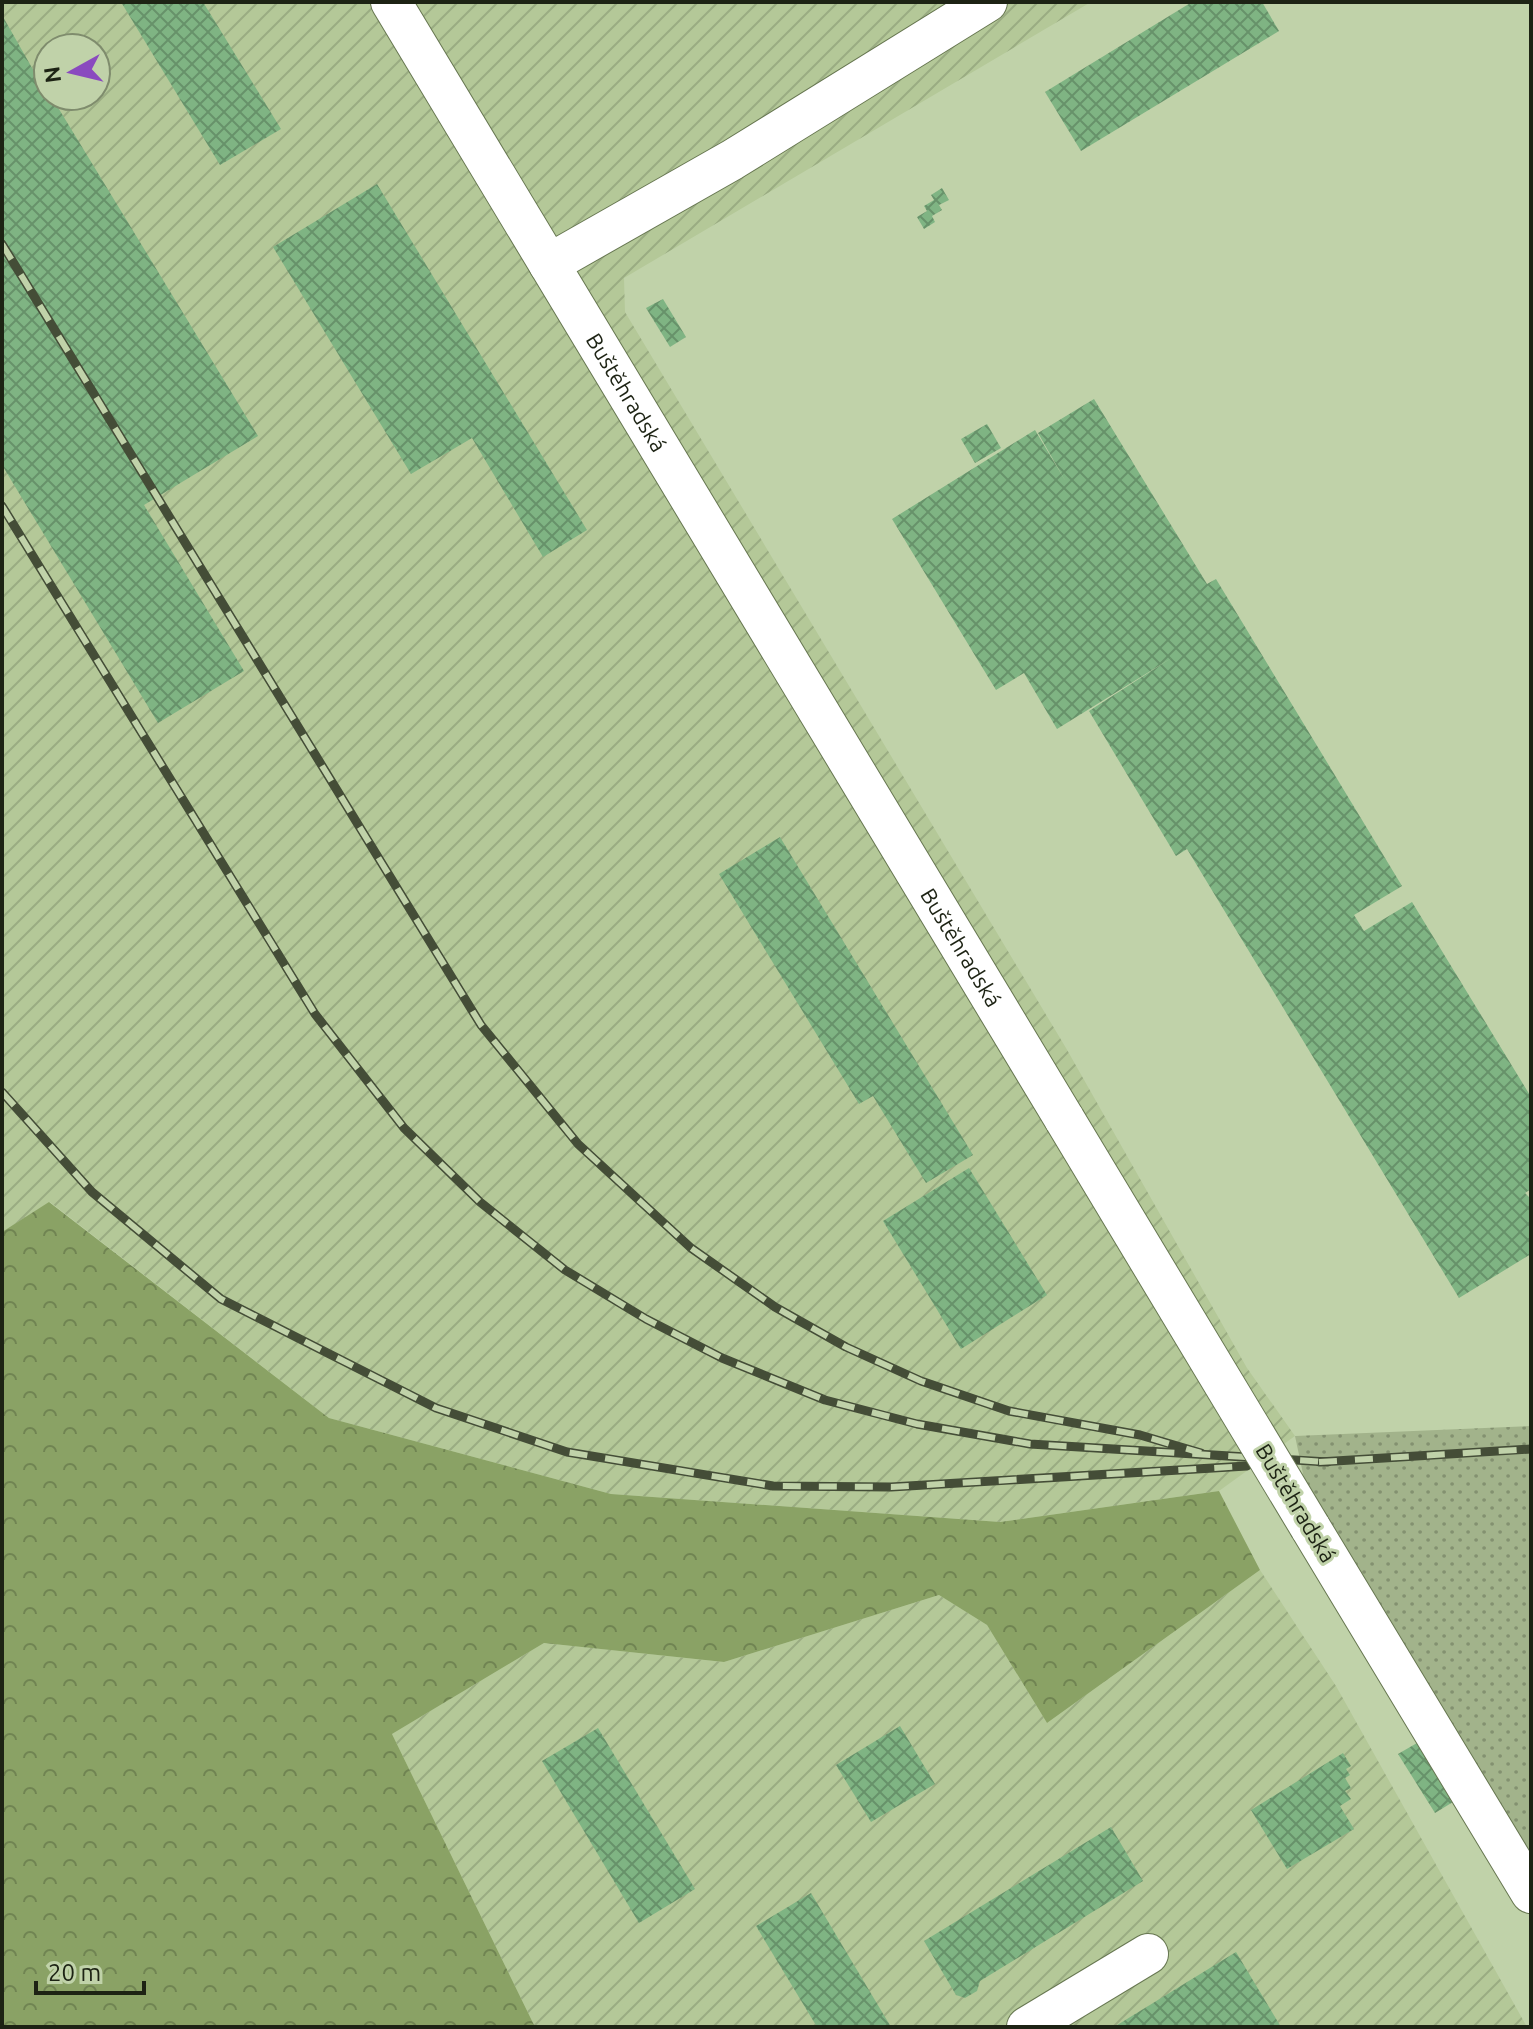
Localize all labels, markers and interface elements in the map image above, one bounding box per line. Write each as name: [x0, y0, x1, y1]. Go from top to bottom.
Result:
north arrow: [32, 32, 112, 112]
text: N: [38, 65, 65, 85]
street label: Buštěhradská: [582, 328, 672, 456]
street label: Buštěhradská: [916, 883, 1007, 1011]
street label: Buštěhradská: [1251, 1439, 1342, 1567]
scale bar: [36, 1945, 144, 1995]
text: 20 m: [48, 1959, 101, 1986]

